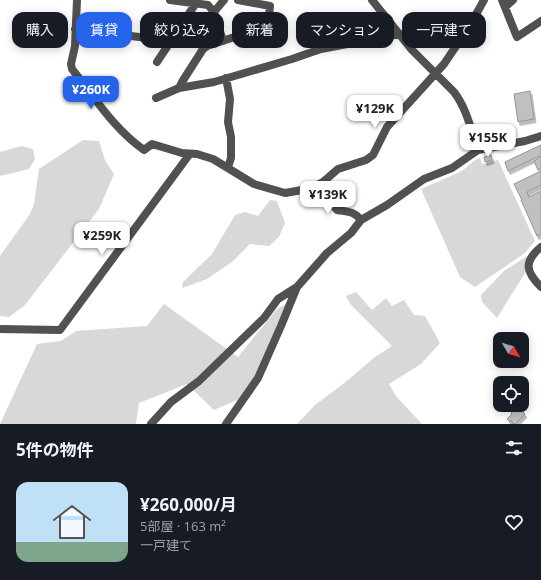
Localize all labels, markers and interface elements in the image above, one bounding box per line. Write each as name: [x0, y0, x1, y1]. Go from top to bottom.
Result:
chip: 購入: [12, 12, 68, 48]
chip: 賃貸: [76, 12, 132, 48]
chip: 絞り込み: [140, 12, 224, 48]
chip: 新着: [232, 12, 288, 48]
chip: マンション: [296, 12, 394, 48]
chip: 一戸建て: [402, 12, 486, 48]
pin: ¥260K: [63, 76, 119, 110]
text: ¥260K: [72, 80, 110, 98]
pin: ¥129K: [347, 95, 403, 129]
text: ¥129K: [356, 99, 394, 117]
pin: ¥155K: [460, 124, 516, 158]
text: ¥155K: [469, 128, 507, 146]
pin: ¥139K: [300, 181, 356, 215]
text: ¥139K: [309, 185, 347, 203]
pin: ¥259K: [74, 222, 130, 256]
text: ¥259K: [83, 226, 121, 244]
north arrow: [493, 332, 529, 368]
map controls: [493, 332, 529, 412]
button: locate: [493, 376, 529, 412]
icon: filters: [503, 437, 525, 459]
text: 5件の物件: [16, 438, 94, 461]
text: ¥260,000/月: [140, 493, 237, 516]
icon: home: [48, 498, 96, 546]
icon: heart: [503, 511, 525, 533]
text: 5部屋 · 163 m²: [140, 517, 226, 535]
text: 一戸建て: [140, 536, 192, 554]

